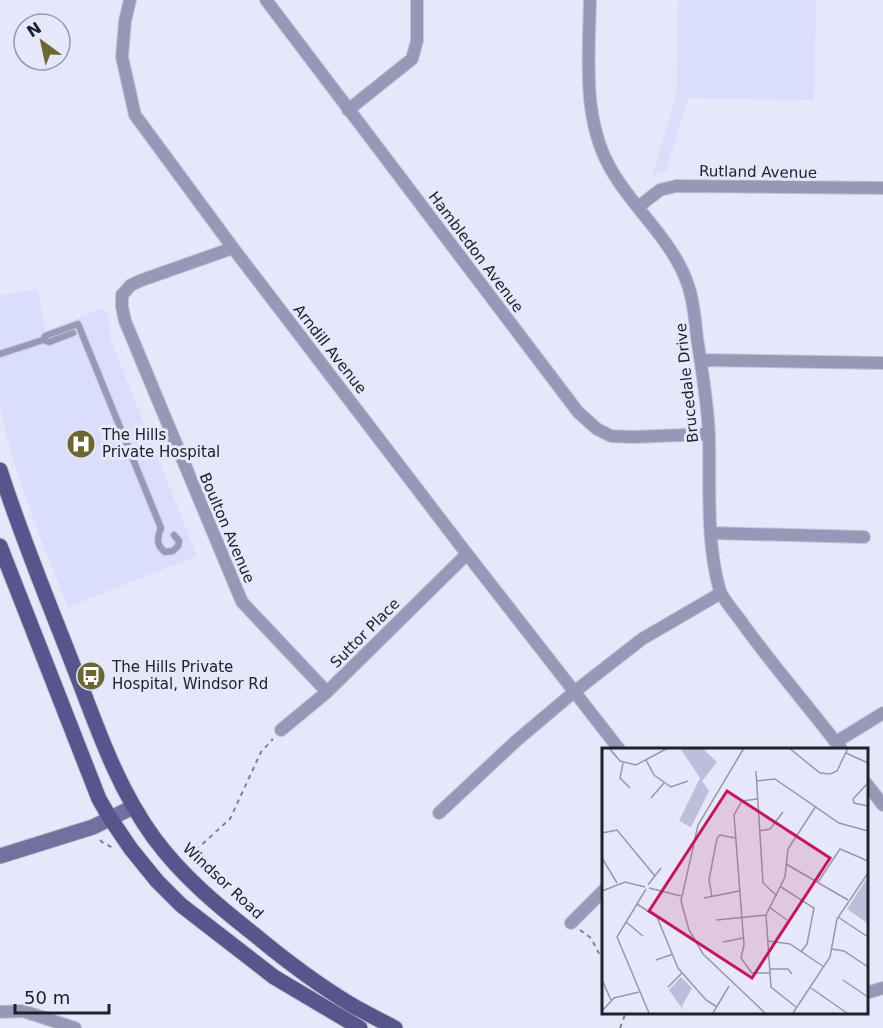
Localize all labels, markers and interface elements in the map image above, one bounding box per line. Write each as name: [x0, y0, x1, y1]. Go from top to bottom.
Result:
north arrow: [12, 12, 72, 72]
text: N: [23, 18, 45, 41]
street label: Rutland Avenue: [699, 162, 817, 182]
street label: Hambledon Avenue: [425, 188, 527, 316]
street label: Arndill Avenue: [290, 301, 370, 397]
street label: Brucedale Drive: [672, 322, 702, 444]
place label: The Hills Private Hospital: [101, 426, 220, 461]
hospital icon: The Hills Private Hospital: [65, 428, 97, 460]
street label: Boulton Avenue: [196, 470, 258, 586]
street label: Suttor Place: [327, 595, 403, 671]
place label: The Hills Private Hospital, Windsor Rd: [111, 658, 268, 693]
bus stop icon: The Hills Private Hospital, Windsor Rd: [75, 660, 107, 692]
inset map: [602, 748, 868, 1013]
street label: Windsor Road: [179, 839, 267, 923]
scale bar: [15, 977, 110, 1015]
text: 50 m: [24, 987, 70, 1008]

